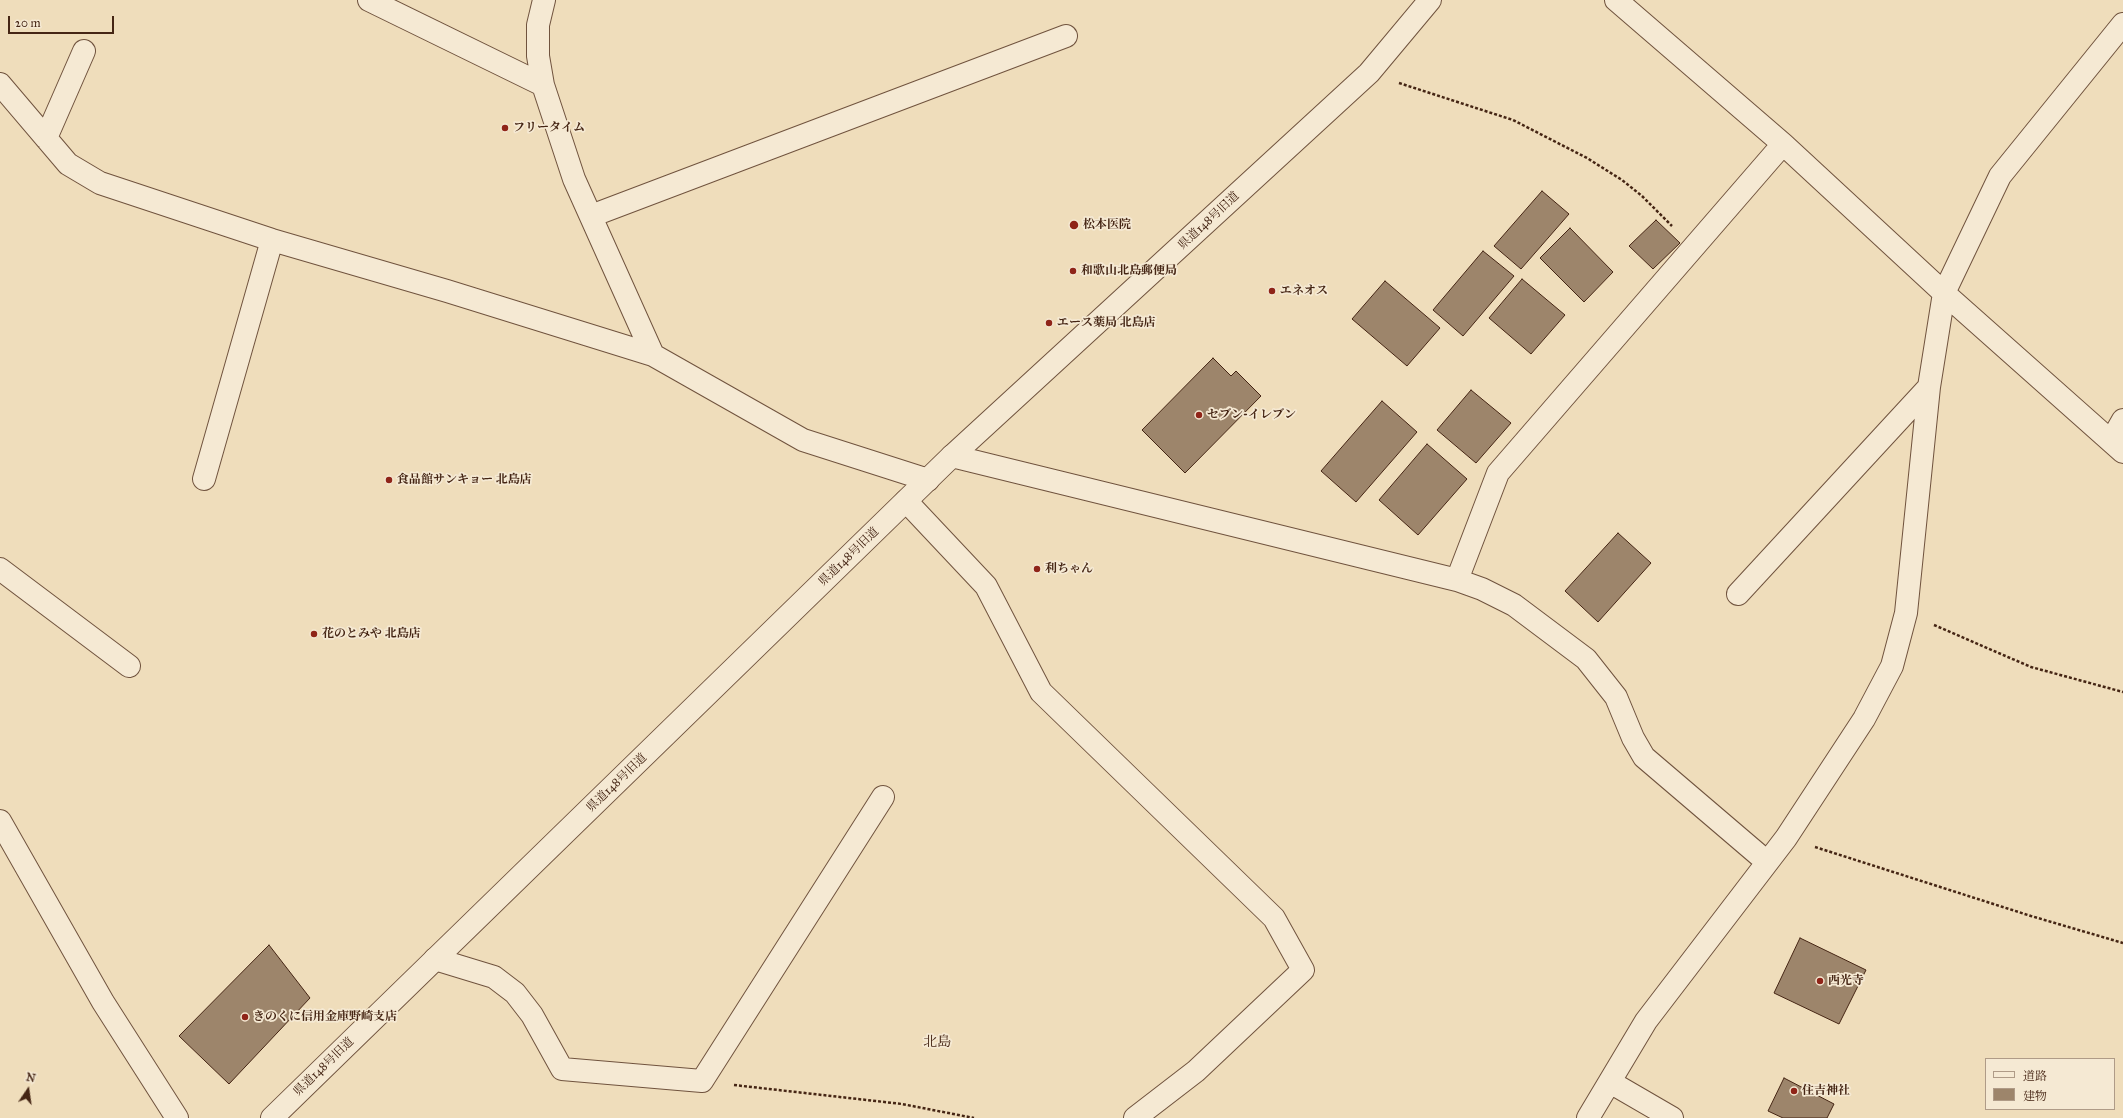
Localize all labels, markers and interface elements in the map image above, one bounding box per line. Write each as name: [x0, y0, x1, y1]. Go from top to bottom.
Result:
scale bar: [10, 8, 116, 34]
text: 20 m: [15, 16, 41, 30]
place label: フリータイム: [513, 121, 585, 135]
marker: フリータイム: [500, 123, 510, 133]
street label: 県道148号旧道: [1176, 189, 1242, 253]
place label: 松本医院: [1083, 218, 1131, 232]
marker: 松本医院: [1068, 219, 1080, 231]
place label: 和歌山北島郵便局: [1081, 264, 1177, 278]
marker: 和歌山北島郵便局: [1068, 266, 1078, 276]
place label: エネオス: [1280, 284, 1328, 298]
marker: エネオス: [1267, 286, 1277, 296]
place label: エース薬局 北島店: [1057, 316, 1156, 330]
marker: エース薬局 北島店: [1044, 318, 1054, 328]
place label: セブン-イレブン: [1207, 408, 1296, 422]
marker: セブン-イレブン: [1194, 410, 1204, 420]
place label: 食品館サンキョー 北島店: [397, 473, 532, 487]
marker: 食品館サンキョー 北島店: [384, 475, 394, 485]
street label: 県道148号旧道: [816, 525, 882, 589]
place label: 利ちゃん: [1045, 562, 1093, 576]
marker: 利ちゃん: [1032, 564, 1042, 574]
place label: 花のとみや 北島店: [322, 627, 421, 641]
marker: 花のとみや 北島店: [309, 629, 319, 639]
street label: 県道148号旧道: [584, 751, 650, 815]
place label: 西光寺: [1828, 974, 1864, 988]
marker: 西光寺: [1815, 976, 1825, 986]
place label: きのくに信用金庫野崎支店: [253, 1010, 397, 1024]
marker: きのくに信用金庫野崎支店: [240, 1012, 250, 1022]
street label: 県道148号旧道: [291, 1035, 357, 1099]
district label: 北島: [923, 1035, 951, 1051]
legend: [1985, 1058, 2115, 1110]
text: 道路: [2023, 1069, 2047, 1083]
north arrow: [8, 1070, 48, 1110]
text: N: [25, 1070, 37, 1085]
place label: 住吉神社: [1802, 1084, 1850, 1098]
marker: 住吉神社: [1789, 1086, 1799, 1096]
text: 建物: [2023, 1089, 2047, 1103]

